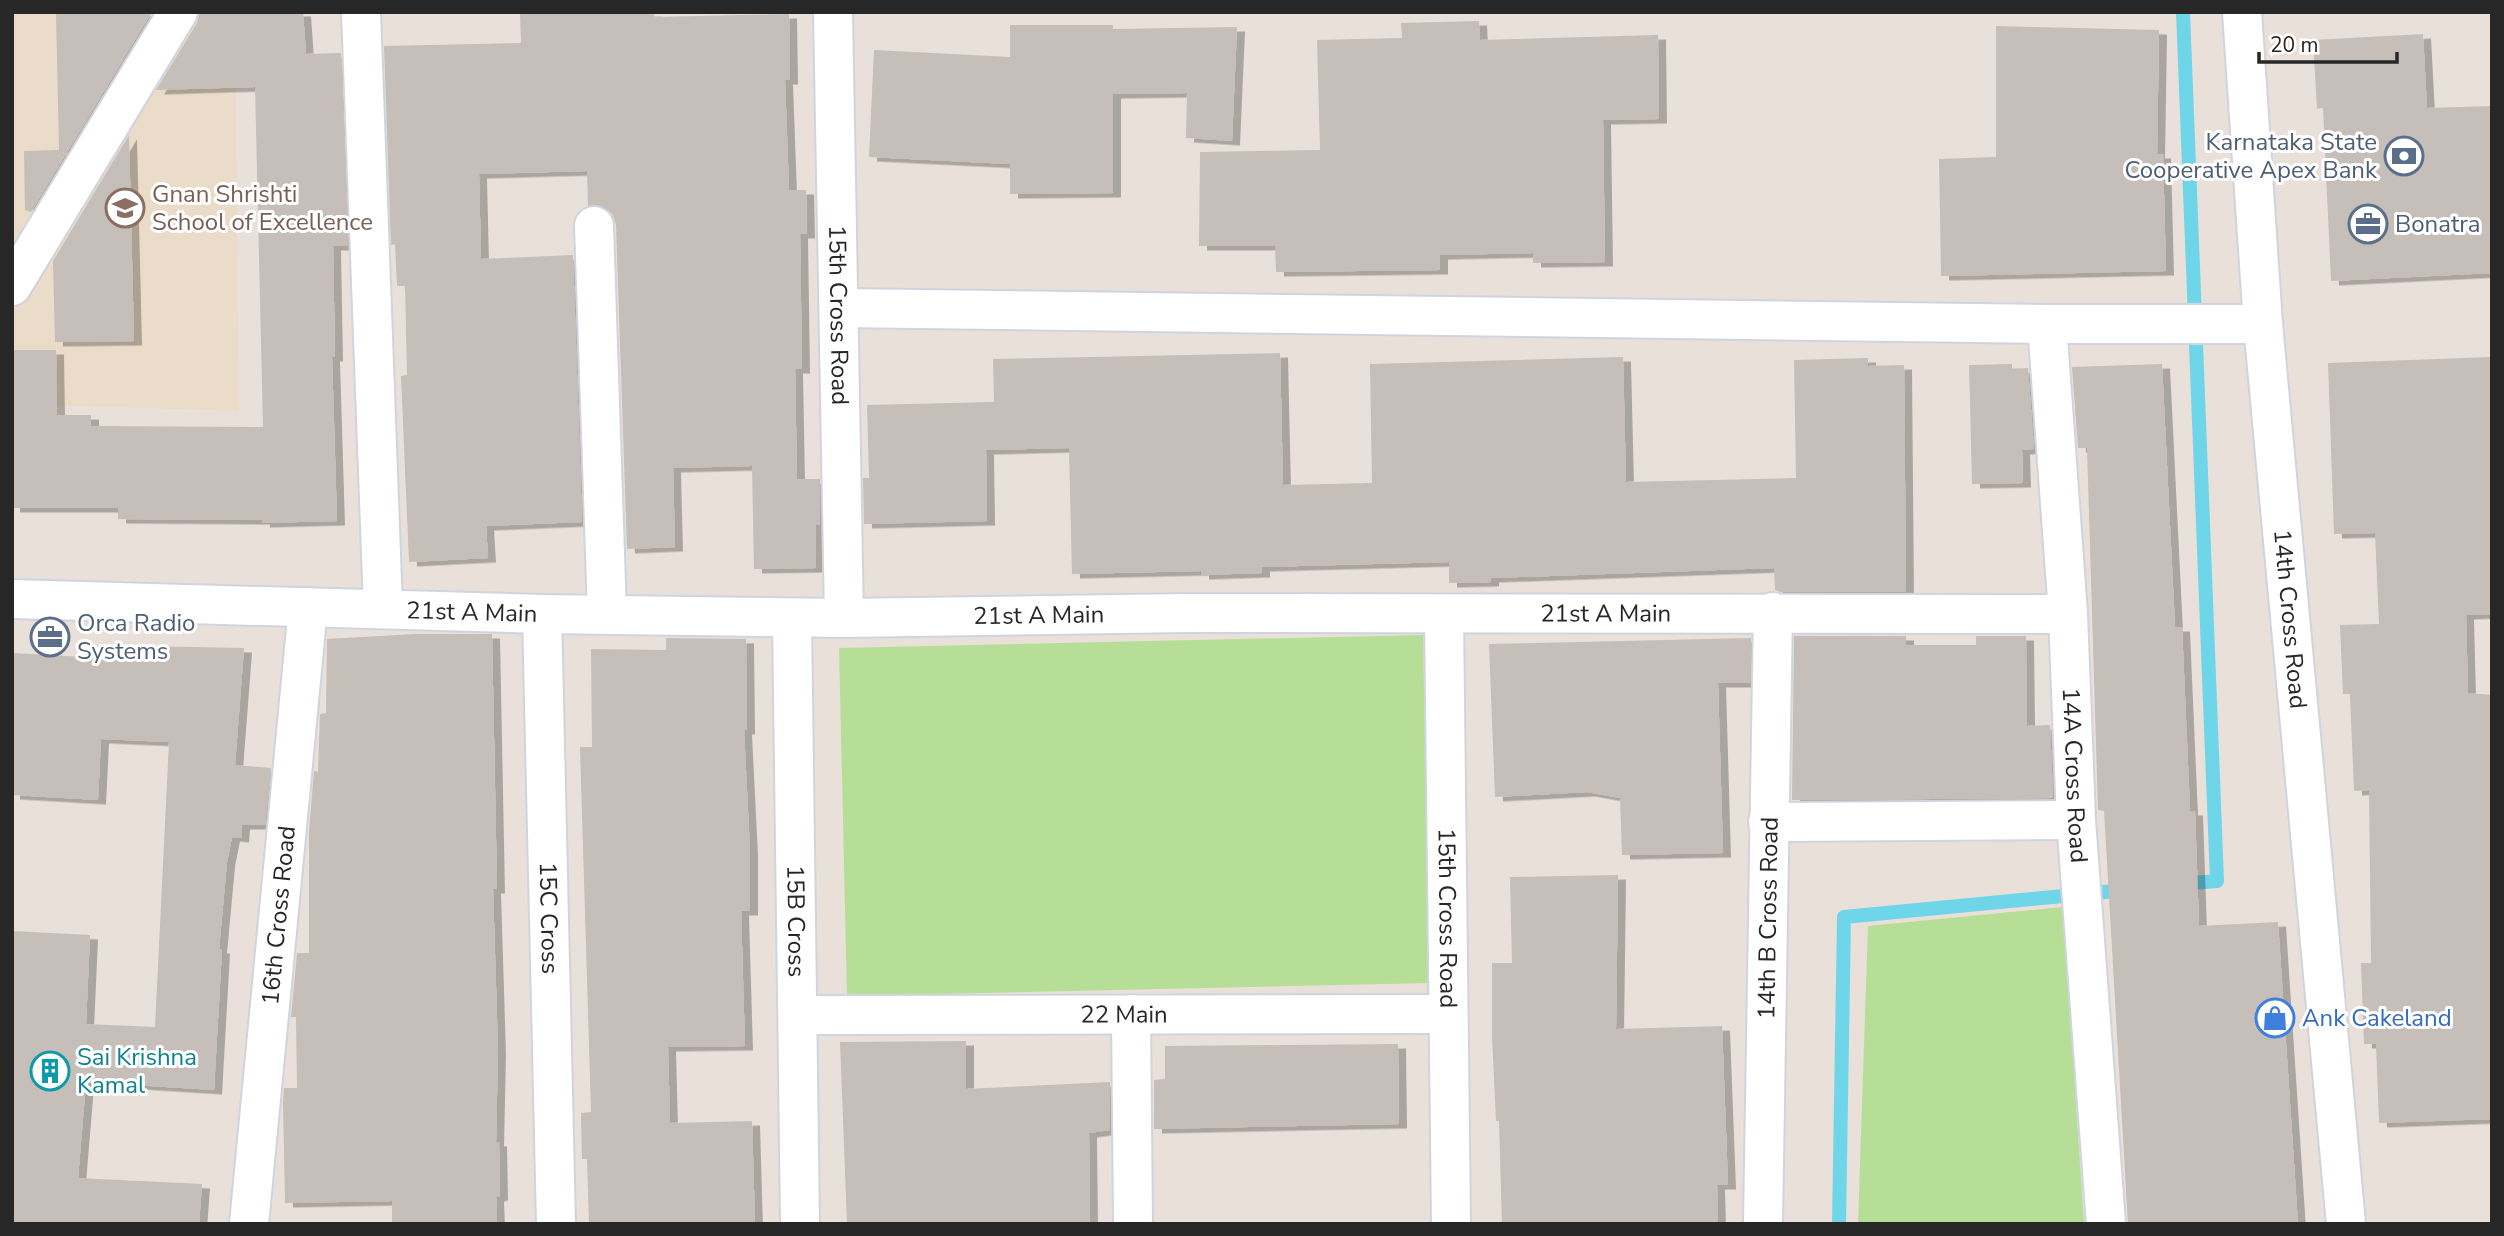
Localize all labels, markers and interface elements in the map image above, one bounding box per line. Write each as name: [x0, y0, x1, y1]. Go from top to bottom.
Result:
scale bar: [2259, 21, 2397, 65]
text: 20 m: [2270, 31, 2319, 59]
place label: Karnataka State Cooperative Apex Bank: [2124, 126, 2378, 186]
bank icon: Karnataka State Cooperative Apex Bank: [2383, 135, 2425, 177]
place label: Gnan Shrishti School of Excellence: [152, 178, 373, 238]
school or university icon: Gnan Shrishti School of Excellence: [104, 187, 146, 229]
office icon: Bonatra: [2347, 203, 2389, 245]
place label: Bonatra: [2395, 208, 2481, 240]
street label: 15th Cross Road: [821, 225, 856, 405]
street label: 14th Cross Road: [2266, 528, 2314, 710]
street label: 21st A Main: [406, 594, 538, 630]
street label: 21st A Main: [1540, 597, 1671, 630]
street label: 21st A Main: [973, 598, 1104, 632]
place label: Orca Radio Systems: [77, 607, 195, 667]
office icon: Orca Radio Systems: [29, 616, 71, 658]
street label: 14A Cross Road: [2055, 687, 2095, 864]
street label: 14th B Cross Road: [1750, 817, 1786, 1020]
street label: 16th Cross Road: [254, 824, 303, 1007]
street label: 15th Cross Road: [1430, 828, 1465, 1008]
street label: 15C Cross: [532, 861, 566, 974]
street label: 15B Cross: [779, 865, 813, 977]
shop icon: Ank Cakeland: [2254, 997, 2296, 1039]
street label: 22 Main: [1080, 998, 1168, 1031]
place label: Ank Cakeland: [2302, 1002, 2452, 1034]
place label: Sai Krishna Kamal: [77, 1041, 197, 1101]
building icon: Sai Krishna Kamal: [29, 1050, 71, 1092]

